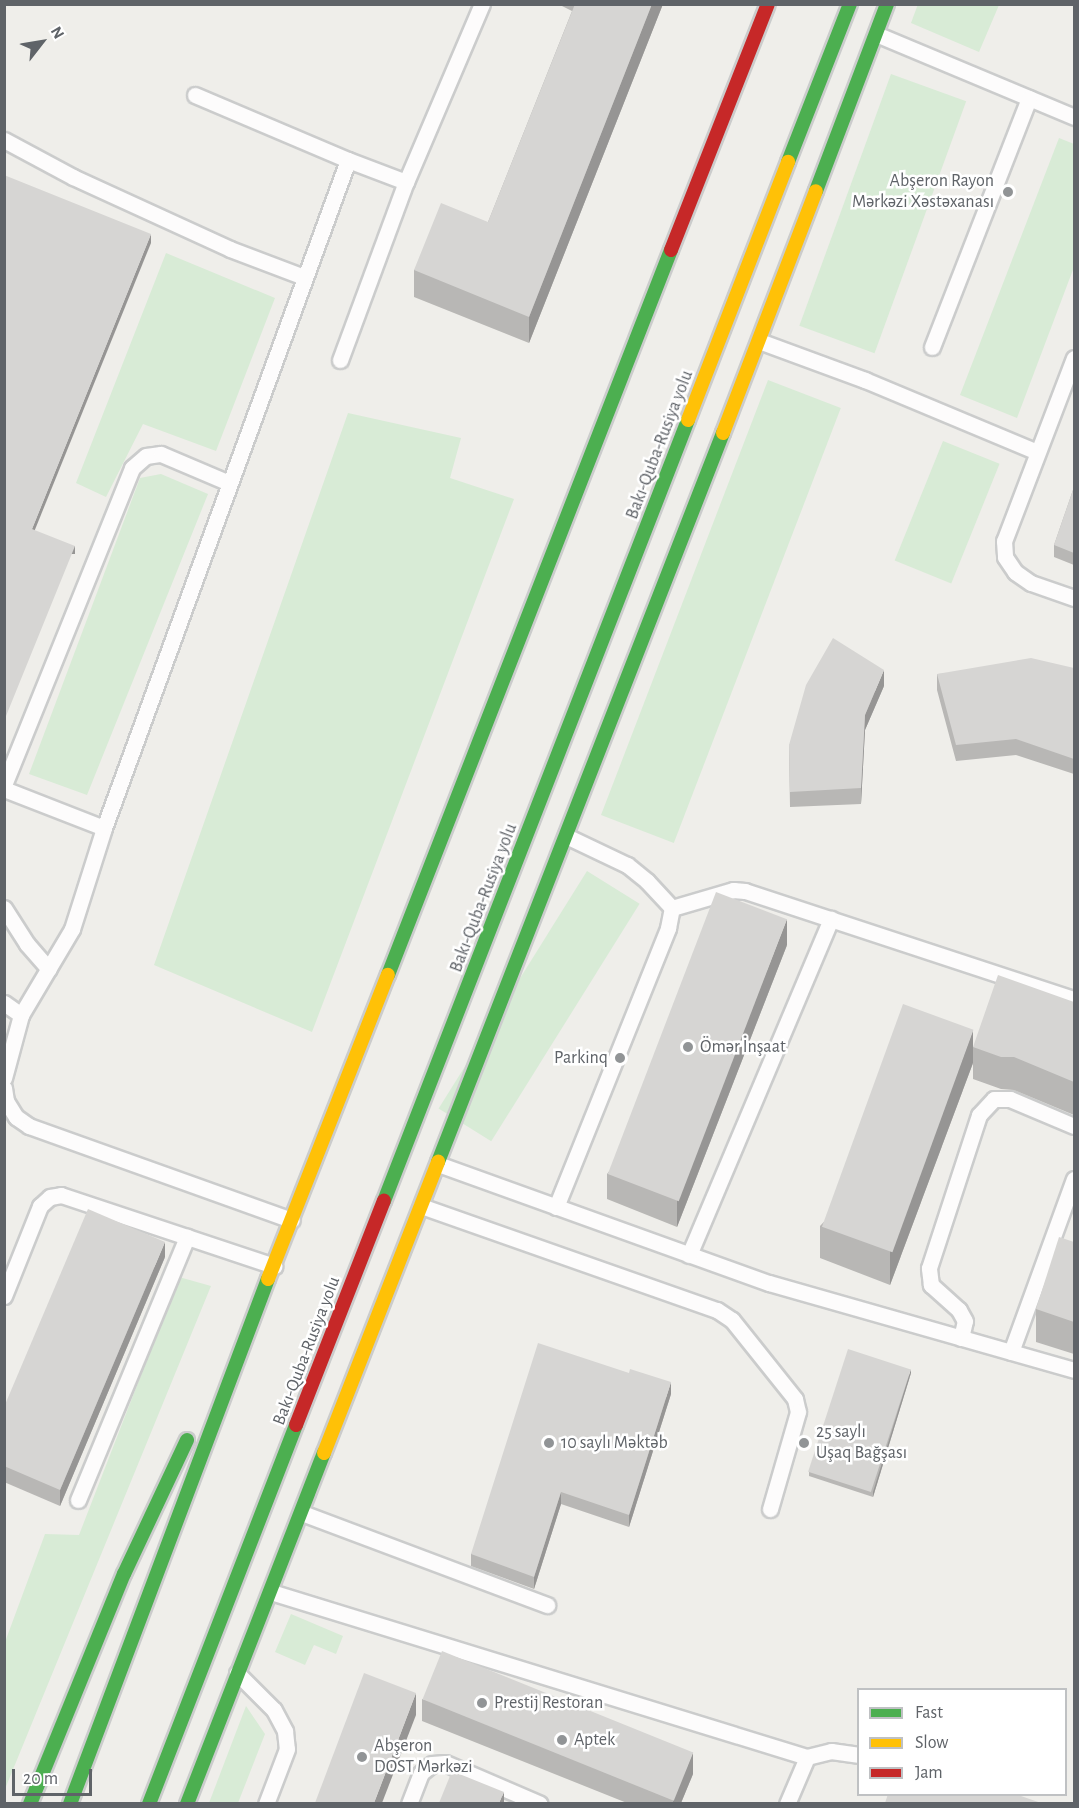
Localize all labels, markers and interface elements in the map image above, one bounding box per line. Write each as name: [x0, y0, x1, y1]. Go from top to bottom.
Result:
north arrow: [12, 12, 72, 72]
text: N: [48, 24, 67, 42]
place label: Abşeron Rayon Mərkəzi Xəstəxanası: [852, 171, 994, 213]
marker: Abşeron Rayon Mərkəzi Xəstəxanası: [999, 183, 1017, 201]
street label: Bakı-Quba-Rusiya yolu: [622, 368, 698, 522]
street label: Bakı-Quba-Rusiya yolu: [446, 821, 522, 975]
place label: Ömər İnşaat: [700, 1036, 786, 1058]
marker: Ömər İnşaat: [681, 1040, 695, 1054]
place label: Parkinq: [554, 1047, 608, 1069]
marker: Parkinq: [613, 1051, 627, 1065]
street label: Bakı-Quba-Rusiya yolu: [269, 1274, 345, 1428]
place label: 25 saylı Uşaq Bağşası: [816, 1422, 907, 1464]
place label: 10 saylı Məktəb: [561, 1432, 668, 1454]
marker: 10 saylı Məktəb: [542, 1436, 556, 1450]
marker: 25 saylı Uşaq Bağşası: [797, 1436, 811, 1450]
legend: [857, 1688, 1067, 1796]
place label: Prestij Restoran: [494, 1692, 603, 1714]
marker: Prestij Restoran: [475, 1696, 489, 1710]
text: Fast: [915, 1704, 943, 1722]
place label: Aptek: [574, 1729, 615, 1751]
marker: Aptek: [555, 1733, 569, 1747]
text: Slow: [915, 1734, 948, 1752]
place label: Abşeron DOST Mərkəzi: [374, 1736, 473, 1778]
marker: Abşeron DOST Mərkəzi: [355, 1750, 369, 1764]
scale bar: [15, 1757, 94, 1795]
text: Jam: [915, 1764, 943, 1782]
text: 20 m: [23, 1770, 58, 1788]

